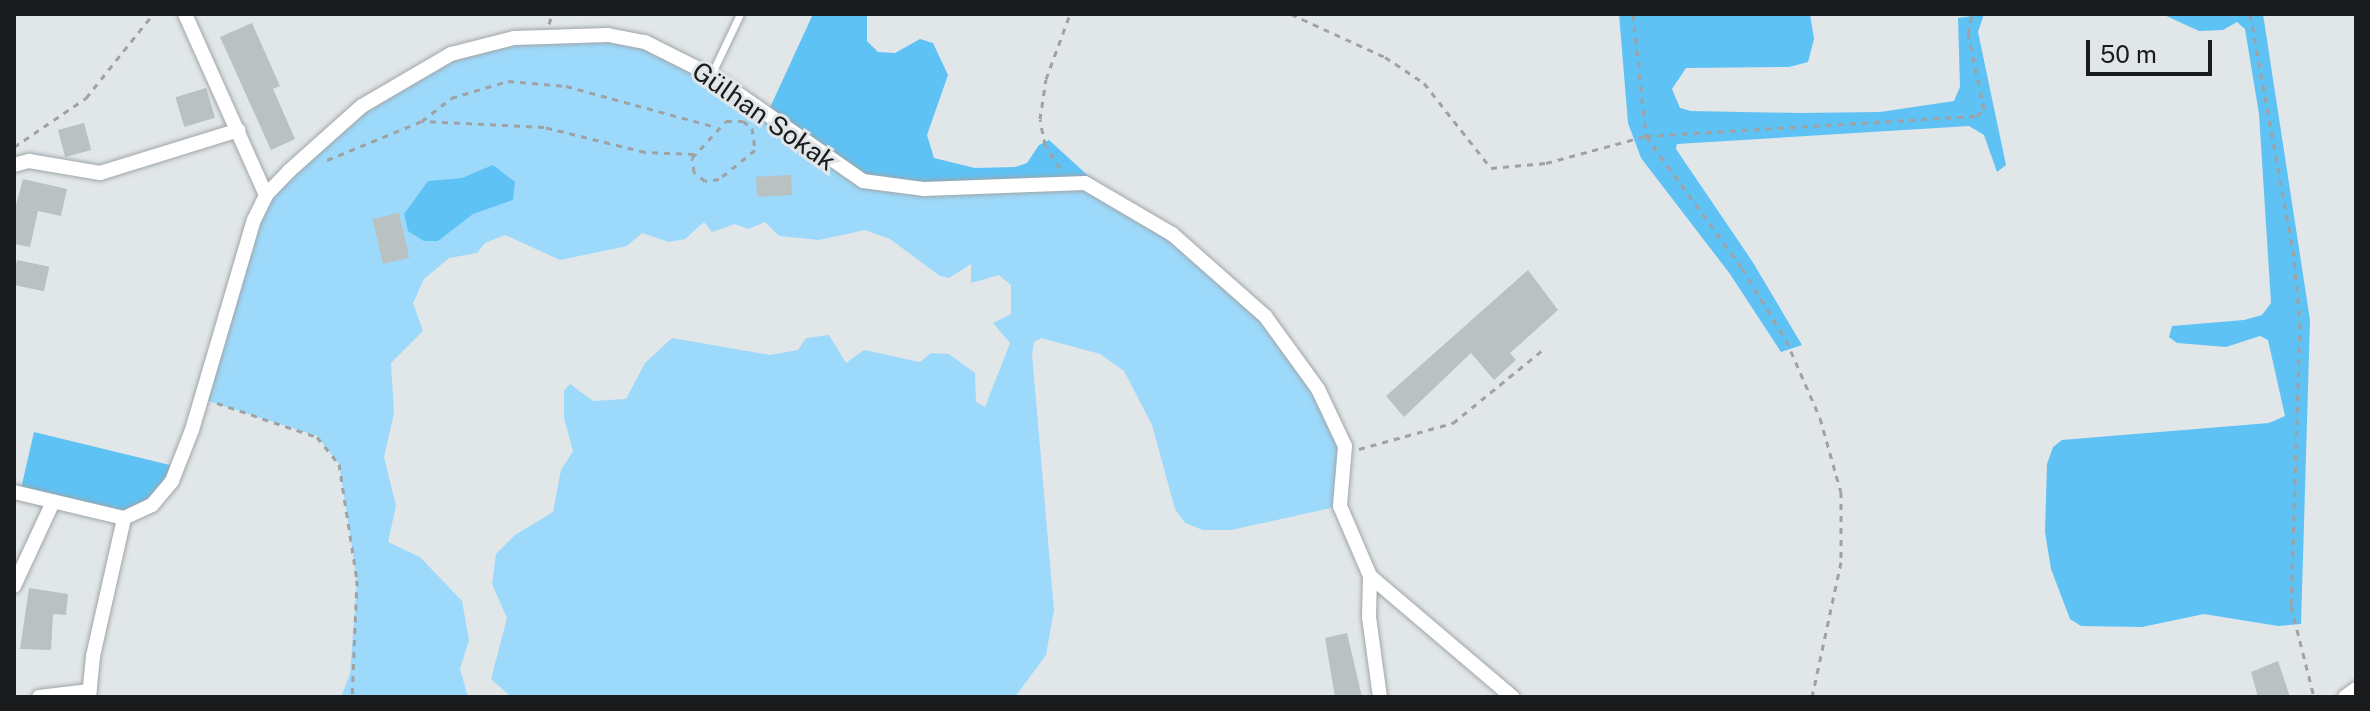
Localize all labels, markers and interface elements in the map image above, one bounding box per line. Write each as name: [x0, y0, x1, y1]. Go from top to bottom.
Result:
scale bar: [2090, 24, 2216, 74]
text: 50 m: [2100, 40, 2157, 68]
street label: Gülhan Sokak: [686, 55, 842, 177]

